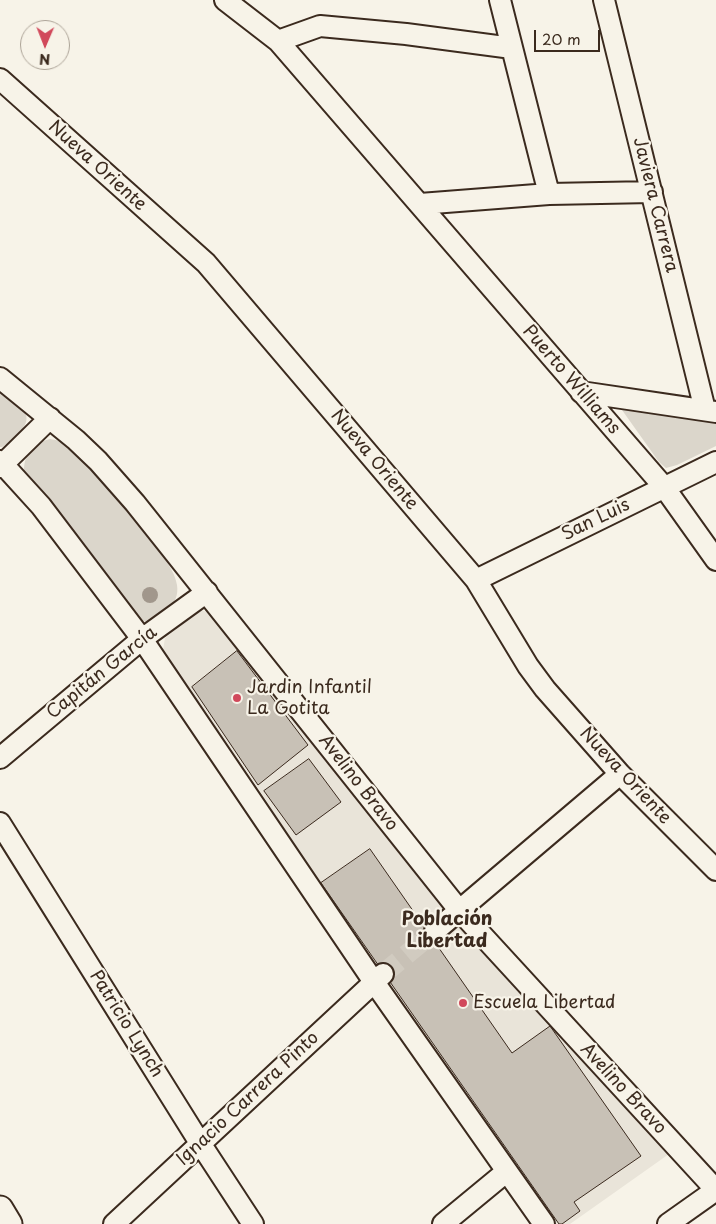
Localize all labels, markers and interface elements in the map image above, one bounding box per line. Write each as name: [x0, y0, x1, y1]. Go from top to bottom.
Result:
north arrow: [20, 20, 70, 70]
scale bar: [536, 20, 602, 52]
text: 20 m: [542, 27, 581, 50]
text: N: [39, 49, 50, 70]
street label: Nueva Oriente: [43, 116, 151, 216]
street label: Javiera Carrera: [628, 135, 682, 275]
street label: Puerto Williams: [518, 321, 624, 439]
street label: Nueva Oriente: [326, 405, 422, 515]
street label: San Luis: [559, 494, 633, 546]
street label: Capitán García: [42, 622, 162, 724]
place label: Jardin Infantil La Gotita: [247, 677, 372, 720]
marker: Jardin Infantil La Gotita: [231, 692, 243, 704]
street label: Nueva Oriente: [575, 723, 675, 829]
street label: Avelino Bravo: [314, 730, 402, 836]
district label: Población Libertad: [402, 909, 492, 953]
street label: Patricio Lynch: [85, 967, 167, 1081]
place label: Escuela Libertad: [473, 992, 616, 1014]
marker: Escuela Libertad: [457, 997, 469, 1009]
street label: Ignacio Carrera Pinto: [172, 1027, 324, 1171]
street label: Avelino Bravo: [575, 1039, 671, 1139]

